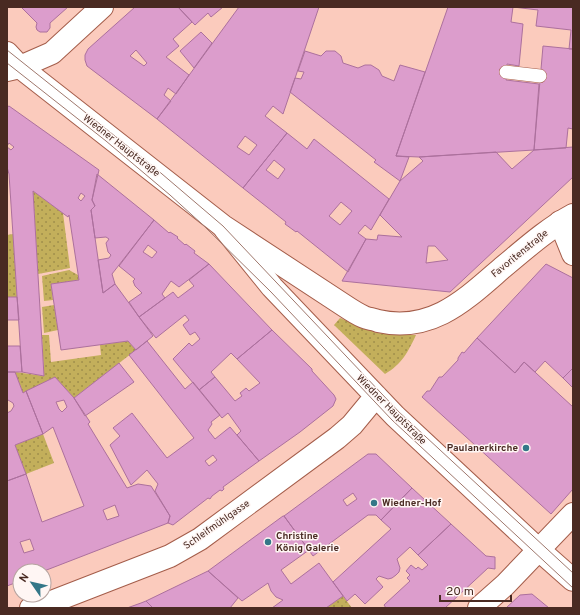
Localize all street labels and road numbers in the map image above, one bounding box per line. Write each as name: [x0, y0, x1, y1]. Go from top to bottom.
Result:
street label: Wiedner Hauptstraße: [80, 112, 162, 180]
street label: Favoritenstraße: [489, 227, 551, 281]
street label: Wiedner Hauptstraße: [353, 372, 429, 448]
street label: Schleifmühlgasse: [181, 497, 253, 553]

